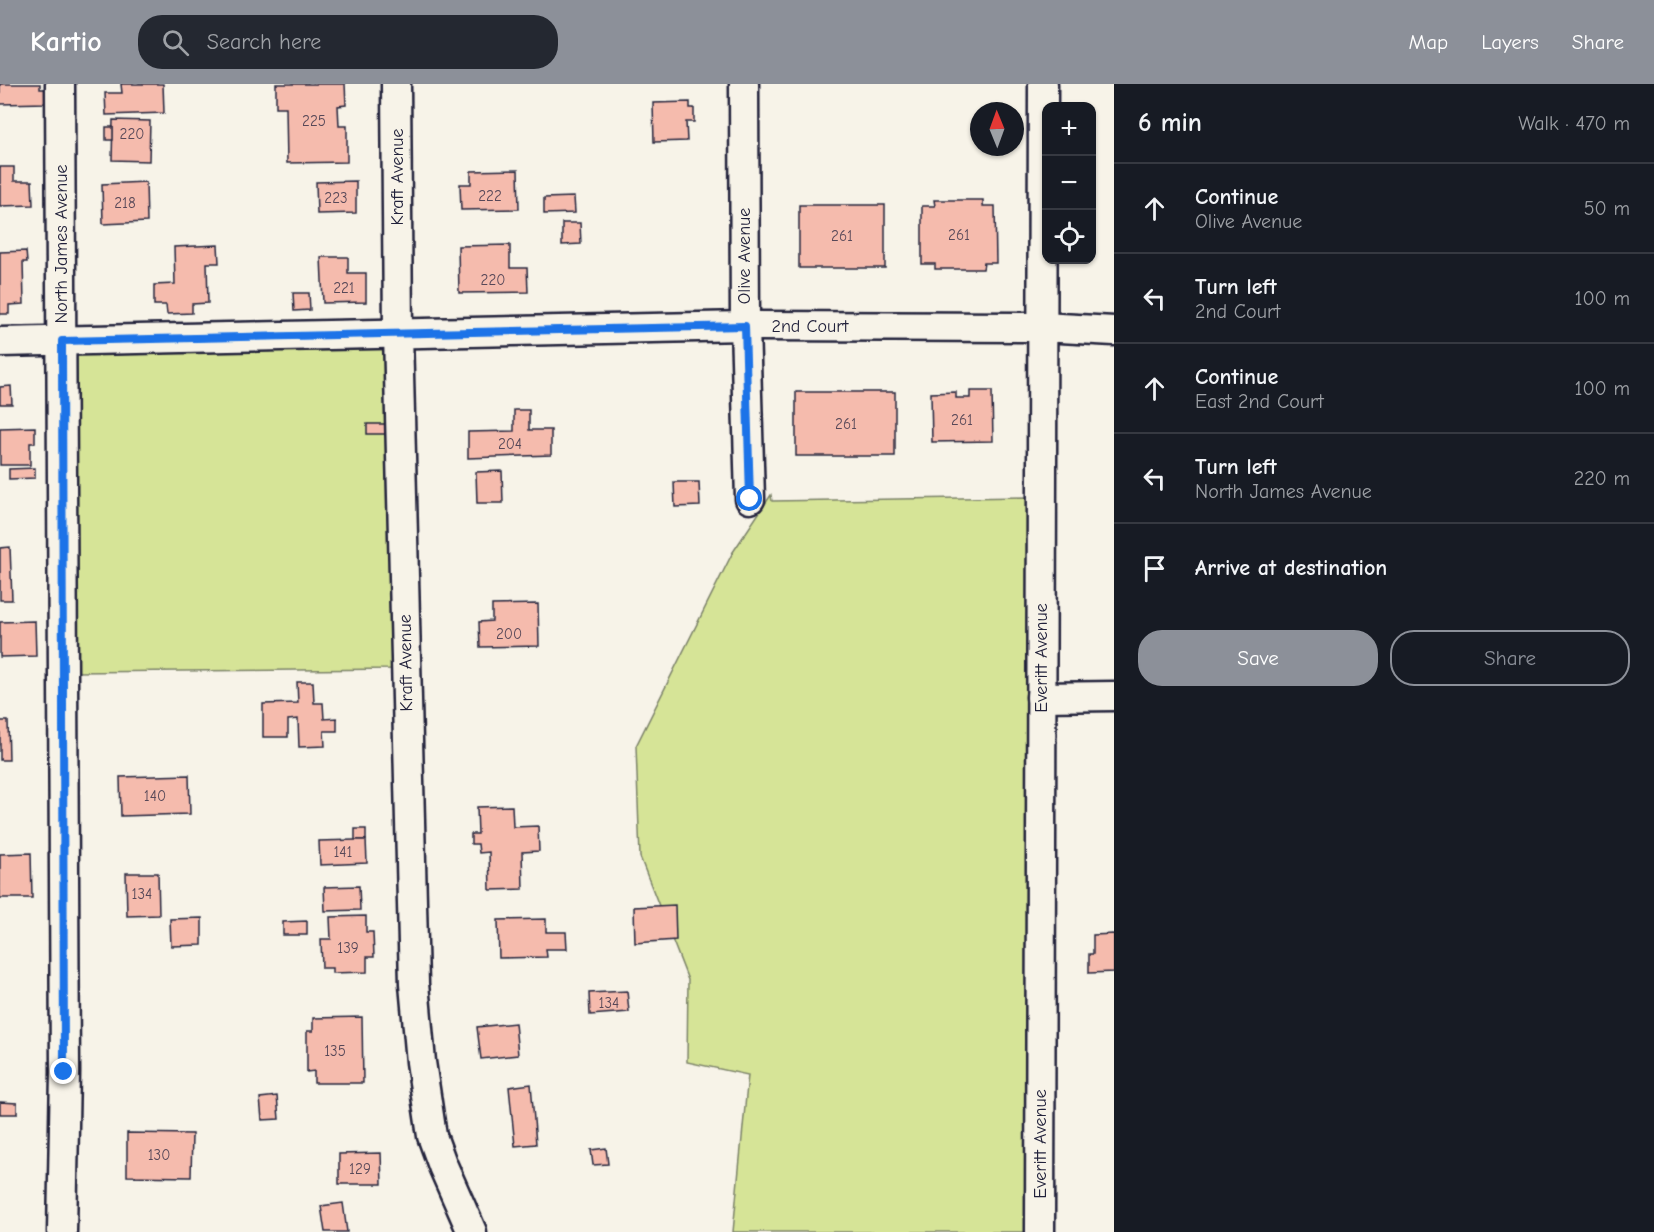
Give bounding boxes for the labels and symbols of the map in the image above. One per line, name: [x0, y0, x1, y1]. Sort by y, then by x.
north arrow: [970, 102, 1024, 156]
house number: 225: [302, 112, 326, 130]
house number: 220: [120, 125, 144, 143]
street label: Kraft Avenue: [387, 128, 408, 226]
street label: North James Avenue: [51, 164, 72, 324]
house number: 222: [478, 187, 502, 205]
house number: 223: [324, 189, 348, 207]
house number: 218: [114, 194, 136, 212]
street label: Olive Avenue: [734, 208, 755, 304]
house number: 261: [948, 226, 970, 244]
house number: 261: [831, 227, 853, 245]
house number: 220: [481, 271, 505, 289]
house number: 221: [333, 279, 355, 297]
street label: 2nd Court: [772, 316, 849, 337]
house number: 261: [951, 411, 973, 429]
house number: 261: [835, 415, 857, 433]
house number: 204: [498, 435, 522, 453]
route start: [736, 485, 762, 511]
street label: Everitt Avenue: [1031, 603, 1052, 713]
street label: Kraft Avenue: [395, 614, 417, 712]
house number: 200: [496, 625, 522, 643]
house number: 140: [144, 787, 166, 805]
house number: 141: [333, 843, 353, 861]
house number: 134: [132, 885, 152, 903]
house number: 139: [337, 939, 359, 957]
house number: 134: [599, 994, 619, 1012]
house number: 135: [324, 1042, 346, 1060]
route end: [50, 1058, 76, 1084]
street label: Everitt Avenue: [1030, 1089, 1051, 1199]
house number: 130: [148, 1146, 170, 1164]
house number: 129: [349, 1160, 371, 1178]

